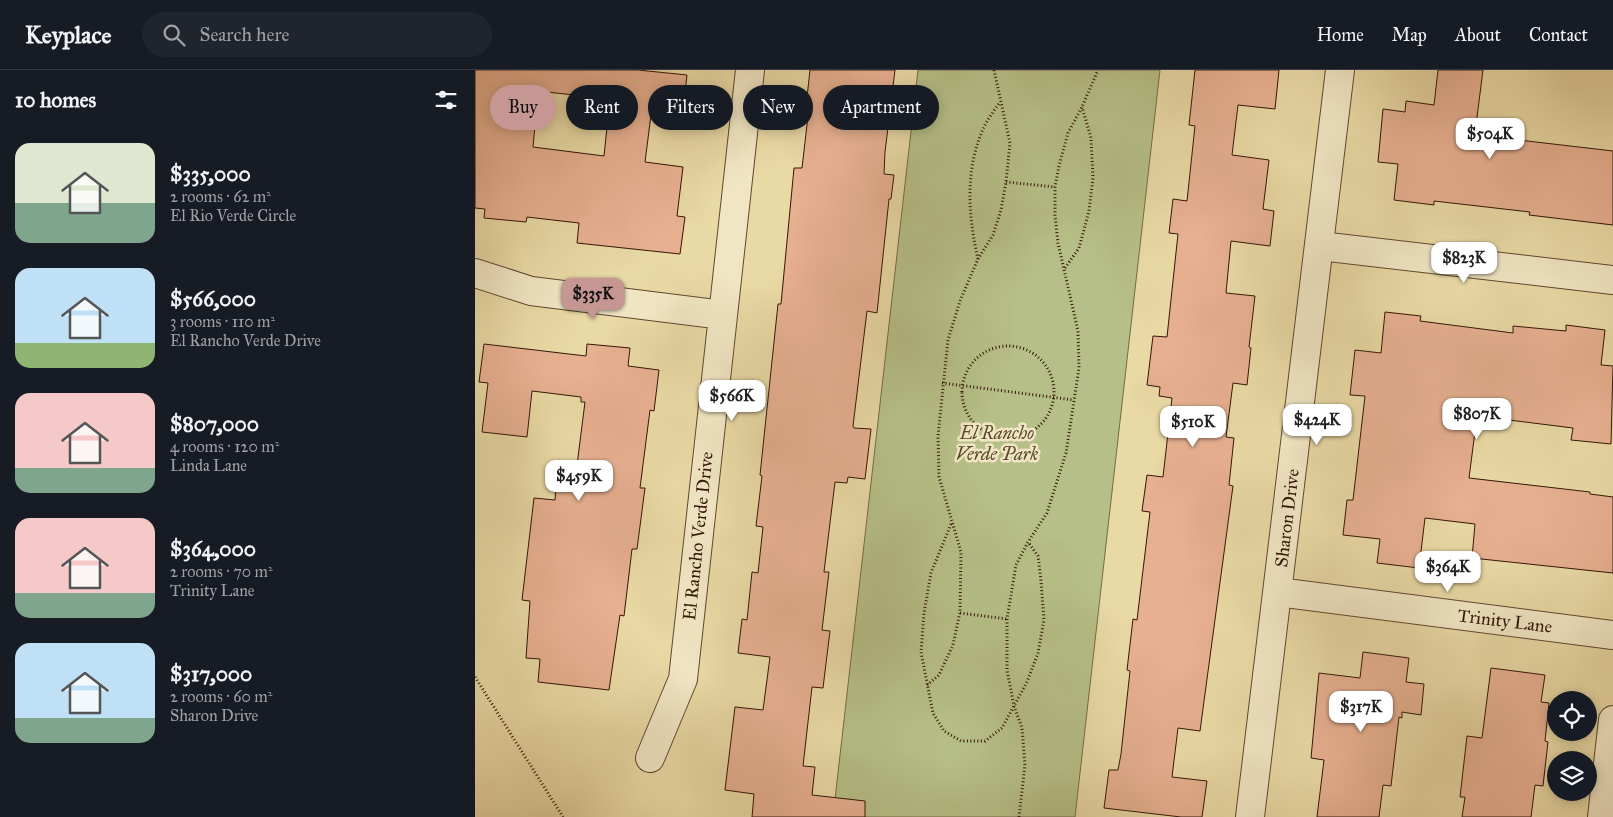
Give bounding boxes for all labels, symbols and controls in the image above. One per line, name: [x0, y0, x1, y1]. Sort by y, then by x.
search box: [142, 12, 492, 57]
text: Keyplace: [25, 20, 112, 50]
icon: search: [160, 21, 188, 49]
text: Search here: [200, 23, 289, 46]
text: Home: [1317, 24, 1364, 46]
text: Map: [1392, 24, 1427, 46]
text: About: [1455, 24, 1501, 46]
text: Contact: [1529, 24, 1588, 46]
chip: Buy: [490, 85, 556, 130]
chip: Rent: [566, 85, 638, 130]
chip: Filters: [648, 85, 733, 130]
chip: New: [743, 85, 813, 130]
chip: Apartment: [823, 85, 939, 130]
icon: filters: [432, 86, 460, 114]
text: 10 homes: [15, 87, 96, 113]
pin: $504K: [1455, 118, 1525, 160]
text: $504K: [1467, 124, 1513, 143]
text: $335,000: [170, 161, 251, 187]
icon: home: [55, 163, 115, 223]
text: 2 rooms · 62 m²: [170, 187, 271, 206]
text: El Rio Verde Circle: [170, 206, 296, 225]
pin: $823K: [1429, 242, 1499, 284]
text: $823K: [1442, 248, 1486, 267]
pin: $335K: [558, 278, 628, 320]
text: $335K: [572, 284, 614, 303]
text: $566,000: [170, 286, 256, 312]
icon: home: [55, 288, 115, 348]
text: 3 rooms · 110 m²: [170, 312, 275, 331]
text: El Rancho Verde Drive: [170, 331, 321, 350]
pin: $566K: [697, 380, 767, 422]
text: $566K: [710, 386, 754, 405]
pin: $807K: [1442, 398, 1512, 440]
pin: $424K: [1282, 404, 1352, 446]
text: $807K: [1453, 404, 1501, 423]
pin: $510K: [1158, 406, 1228, 448]
text: $424K: [1294, 410, 1340, 429]
text: $807,000: [170, 411, 259, 437]
text: $510K: [1171, 412, 1215, 431]
icon: home: [55, 413, 115, 473]
park label: El Rancho Verde Park: [956, 422, 1038, 465]
text: 4 rooms · 120 m²: [170, 437, 279, 456]
street label: El Rancho Verde Drive: [678, 450, 718, 622]
text: Linda Lane: [170, 456, 247, 475]
pin: $459K: [544, 460, 614, 502]
text: $459K: [556, 466, 602, 485]
street label: Sharon Drive: [1270, 467, 1304, 569]
text: $364,000: [170, 536, 256, 562]
icon: home: [55, 538, 115, 598]
pin: $364K: [1413, 550, 1483, 593]
text: $364K: [1426, 557, 1470, 576]
text: 2 rooms · 70 m²: [170, 562, 273, 581]
text: Trinity Lane: [170, 581, 254, 600]
street label: Trinity Lane: [1456, 604, 1554, 638]
text: $317,000: [170, 661, 252, 687]
icon: home: [55, 663, 115, 723]
text: 2 rooms · 60 m²: [170, 687, 272, 706]
pin: $317K: [1326, 690, 1396, 733]
map controls: [1547, 691, 1597, 801]
button: locate: [1547, 691, 1597, 741]
text: $317K: [1340, 697, 1382, 716]
text: Sharon Drive: [170, 706, 258, 725]
button: layers: [1547, 751, 1597, 801]

